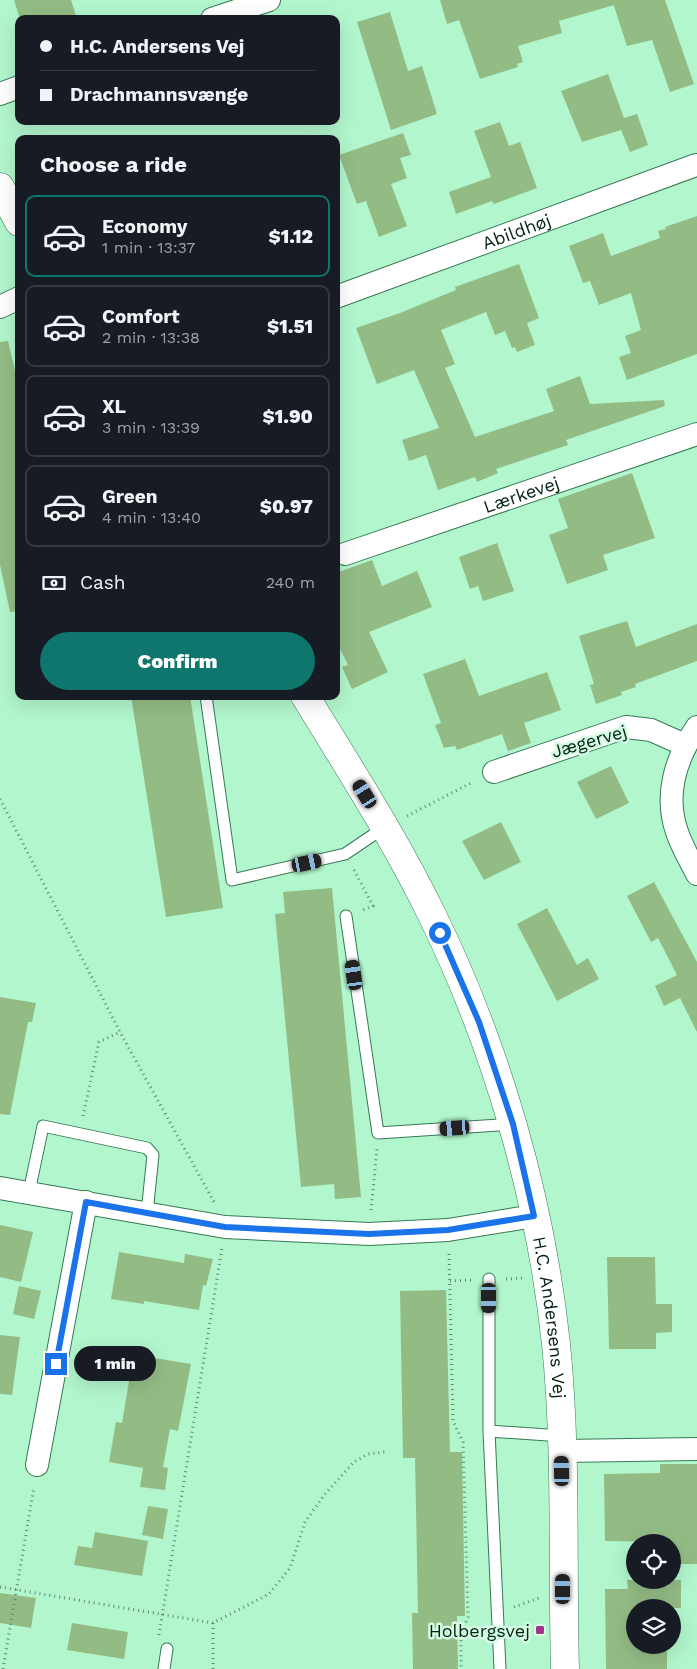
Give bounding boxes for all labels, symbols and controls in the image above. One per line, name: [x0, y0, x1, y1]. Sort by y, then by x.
text: H.C. Andersens Vej: [70, 35, 244, 58]
text: Drachmannsvænge: [70, 83, 248, 106]
text: Choose a ride: [40, 152, 187, 177]
street label: Abildhøj: [479, 209, 553, 253]
icon: car: [42, 214, 87, 259]
text: Economy: [102, 215, 187, 238]
text: $1.12: [268, 225, 313, 248]
text: 1 min · 13:37: [102, 238, 195, 257]
icon: car: [42, 304, 87, 349]
text: Comfort: [102, 305, 180, 328]
text: $1.51: [267, 315, 313, 338]
text: 2 min · 13:38: [102, 328, 200, 347]
icon: car: [42, 394, 87, 439]
text: XL: [102, 395, 126, 418]
text: $1.90: [262, 405, 313, 428]
text: 3 min · 13:39: [102, 418, 200, 437]
street label: Lærkevej: [480, 471, 562, 517]
icon: car: [42, 484, 87, 529]
text: Green: [102, 485, 158, 508]
text: $0.97: [260, 495, 313, 518]
text: 4 min · 13:40: [102, 508, 201, 527]
icon: cash: [40, 569, 68, 597]
text: Cash: [80, 571, 126, 594]
text: 240 m: [266, 573, 315, 592]
button: Confirm: [40, 632, 315, 690]
street label: Jægervej: [549, 720, 629, 762]
car: [350, 777, 379, 811]
car: [290, 853, 323, 873]
route start: [429, 922, 451, 944]
car: [344, 959, 363, 991]
car: [439, 1119, 470, 1137]
street label: H.C. Andersens Vej: [529, 1234, 571, 1399]
car: [481, 1283, 496, 1313]
callout: 1 min: [74, 1346, 156, 1382]
route end: [45, 1353, 67, 1375]
text: 1 min: [94, 1354, 136, 1373]
car: [554, 1456, 569, 1486]
map controls: [626, 1534, 681, 1654]
button: locate: [626, 1534, 681, 1589]
car: [555, 1574, 570, 1604]
button: layers: [626, 1599, 681, 1654]
place label: Holbergsvej: [429, 1620, 530, 1641]
marker: Holbergsvej: [534, 1624, 546, 1636]

